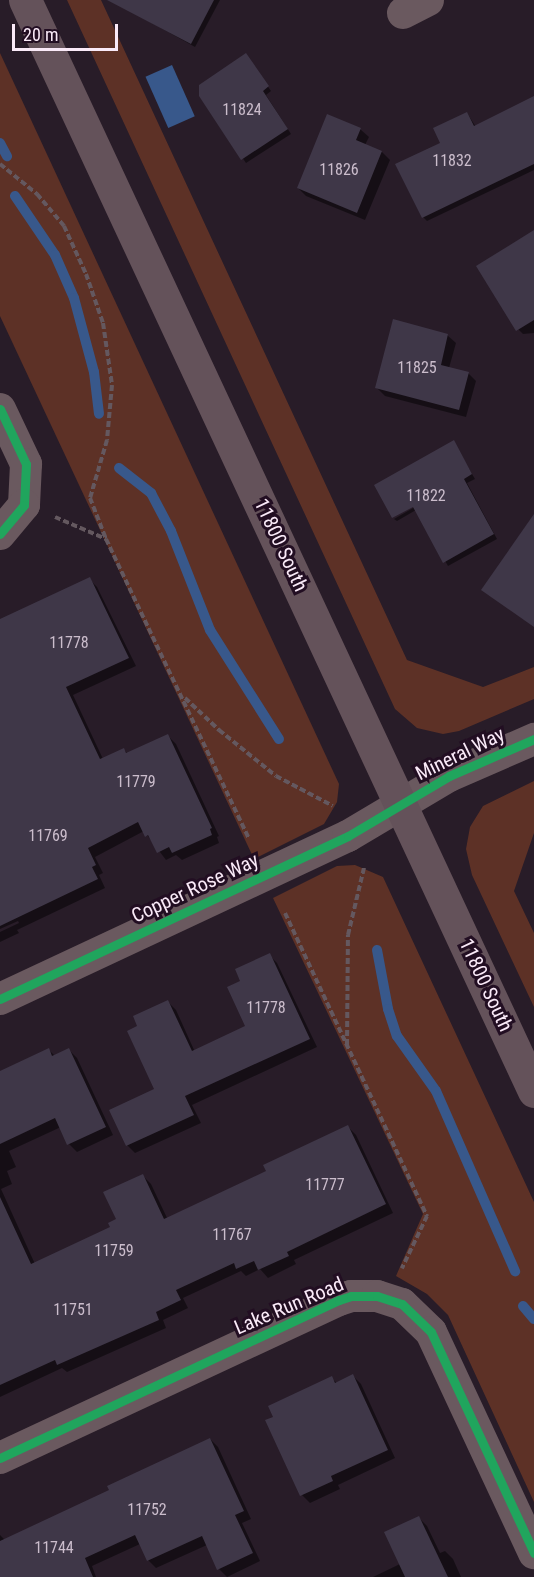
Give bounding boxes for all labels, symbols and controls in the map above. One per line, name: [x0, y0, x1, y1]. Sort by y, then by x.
scale bar: [15, 12, 122, 50]
text: 20 m: [23, 24, 58, 45]
house number: 11824: [222, 100, 262, 120]
house number: 11832: [432, 151, 472, 171]
house number: 11826: [319, 160, 359, 180]
house number: 11825: [397, 358, 437, 378]
house number: 11822: [406, 486, 446, 506]
street label: 11800 South: [249, 495, 313, 595]
house number: 11778: [49, 633, 89, 653]
street label: Mineral Way: [412, 722, 508, 786]
house number: 11779: [116, 772, 156, 792]
house number: 11769: [28, 826, 68, 846]
street label: Copper Rose Way: [128, 848, 262, 928]
street label: 11800 South: [454, 935, 518, 1035]
house number: 11778: [246, 998, 286, 1018]
house number: 11777: [305, 1175, 345, 1195]
house number: 11767: [212, 1225, 252, 1245]
house number: 11759: [94, 1241, 134, 1261]
street label: Lake Run Road: [231, 1272, 347, 1340]
house number: 11751: [53, 1300, 93, 1320]
house number: 11752: [127, 1500, 167, 1520]
house number: 11744: [34, 1538, 74, 1558]

